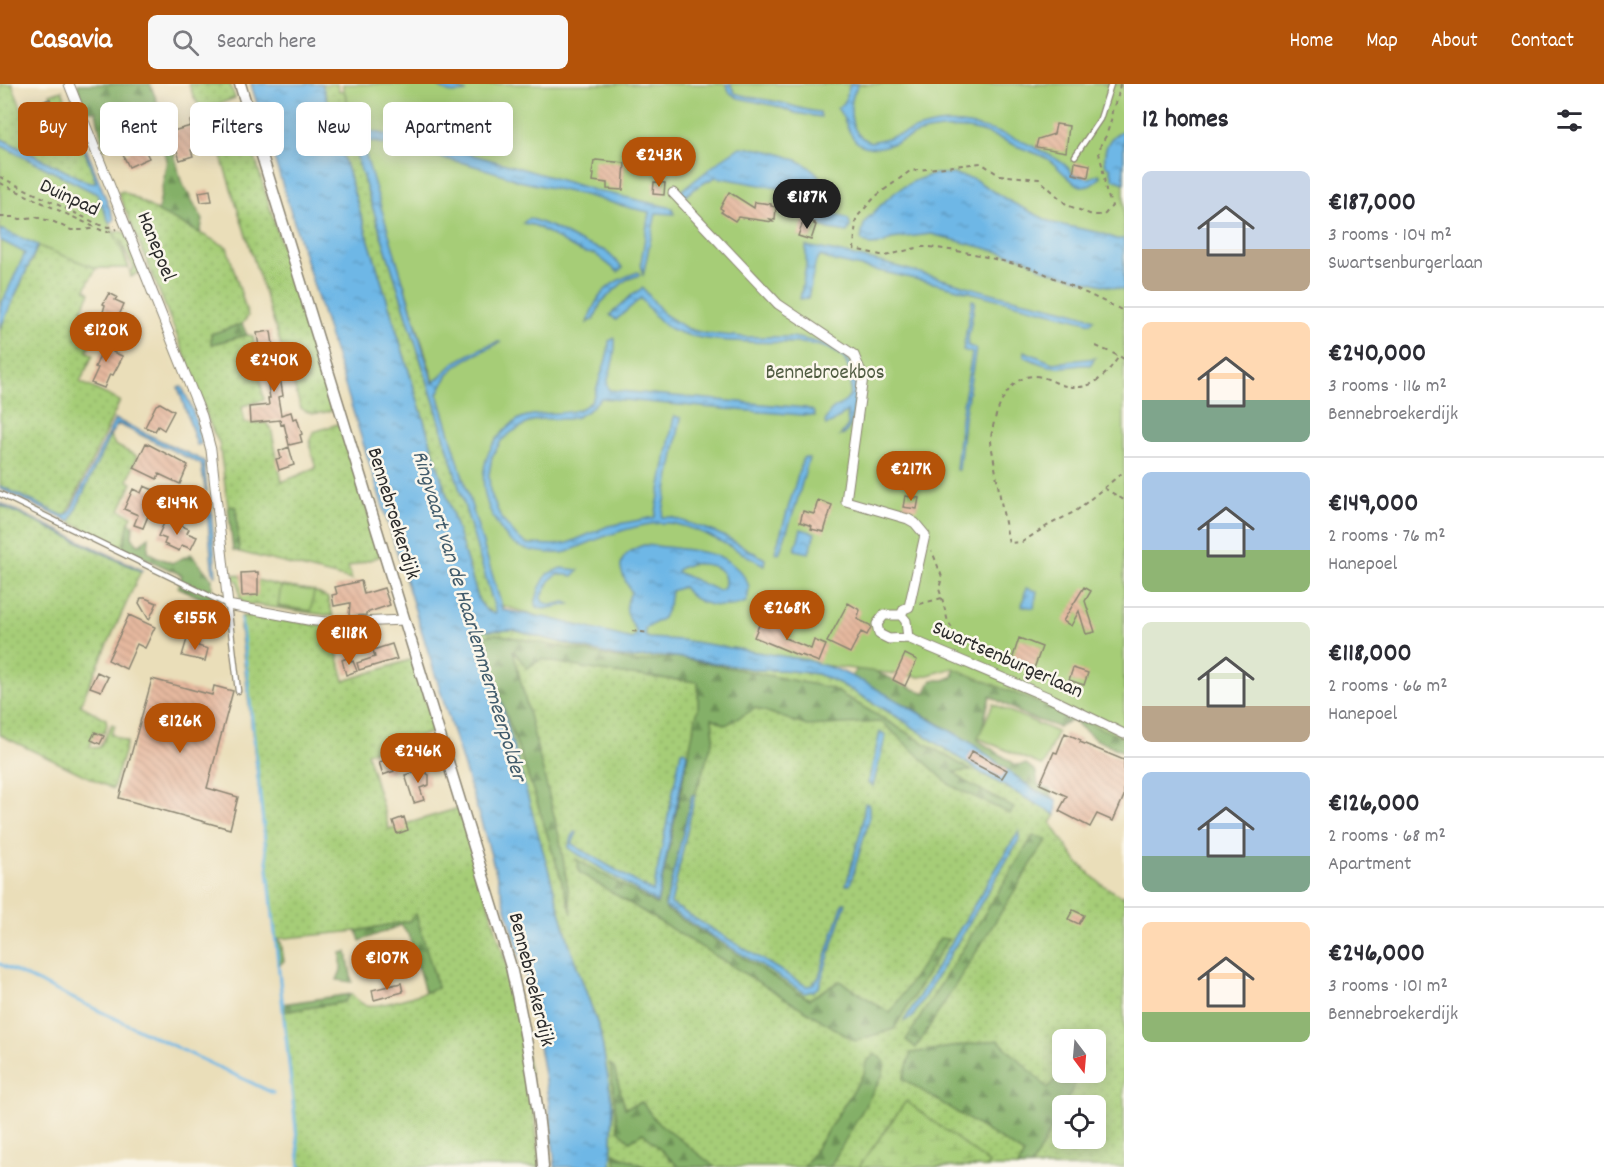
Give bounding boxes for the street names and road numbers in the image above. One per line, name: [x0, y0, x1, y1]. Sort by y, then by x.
street label: Duinpad: [34, 172, 104, 226]
street label: Hanepoel: [127, 208, 183, 286]
street label: Bennebroekerdijk: [358, 444, 426, 584]
street label: Swartsenburgerlaan: [927, 614, 1087, 708]
street label: Bennebroekerdijk: [499, 910, 561, 1050]

